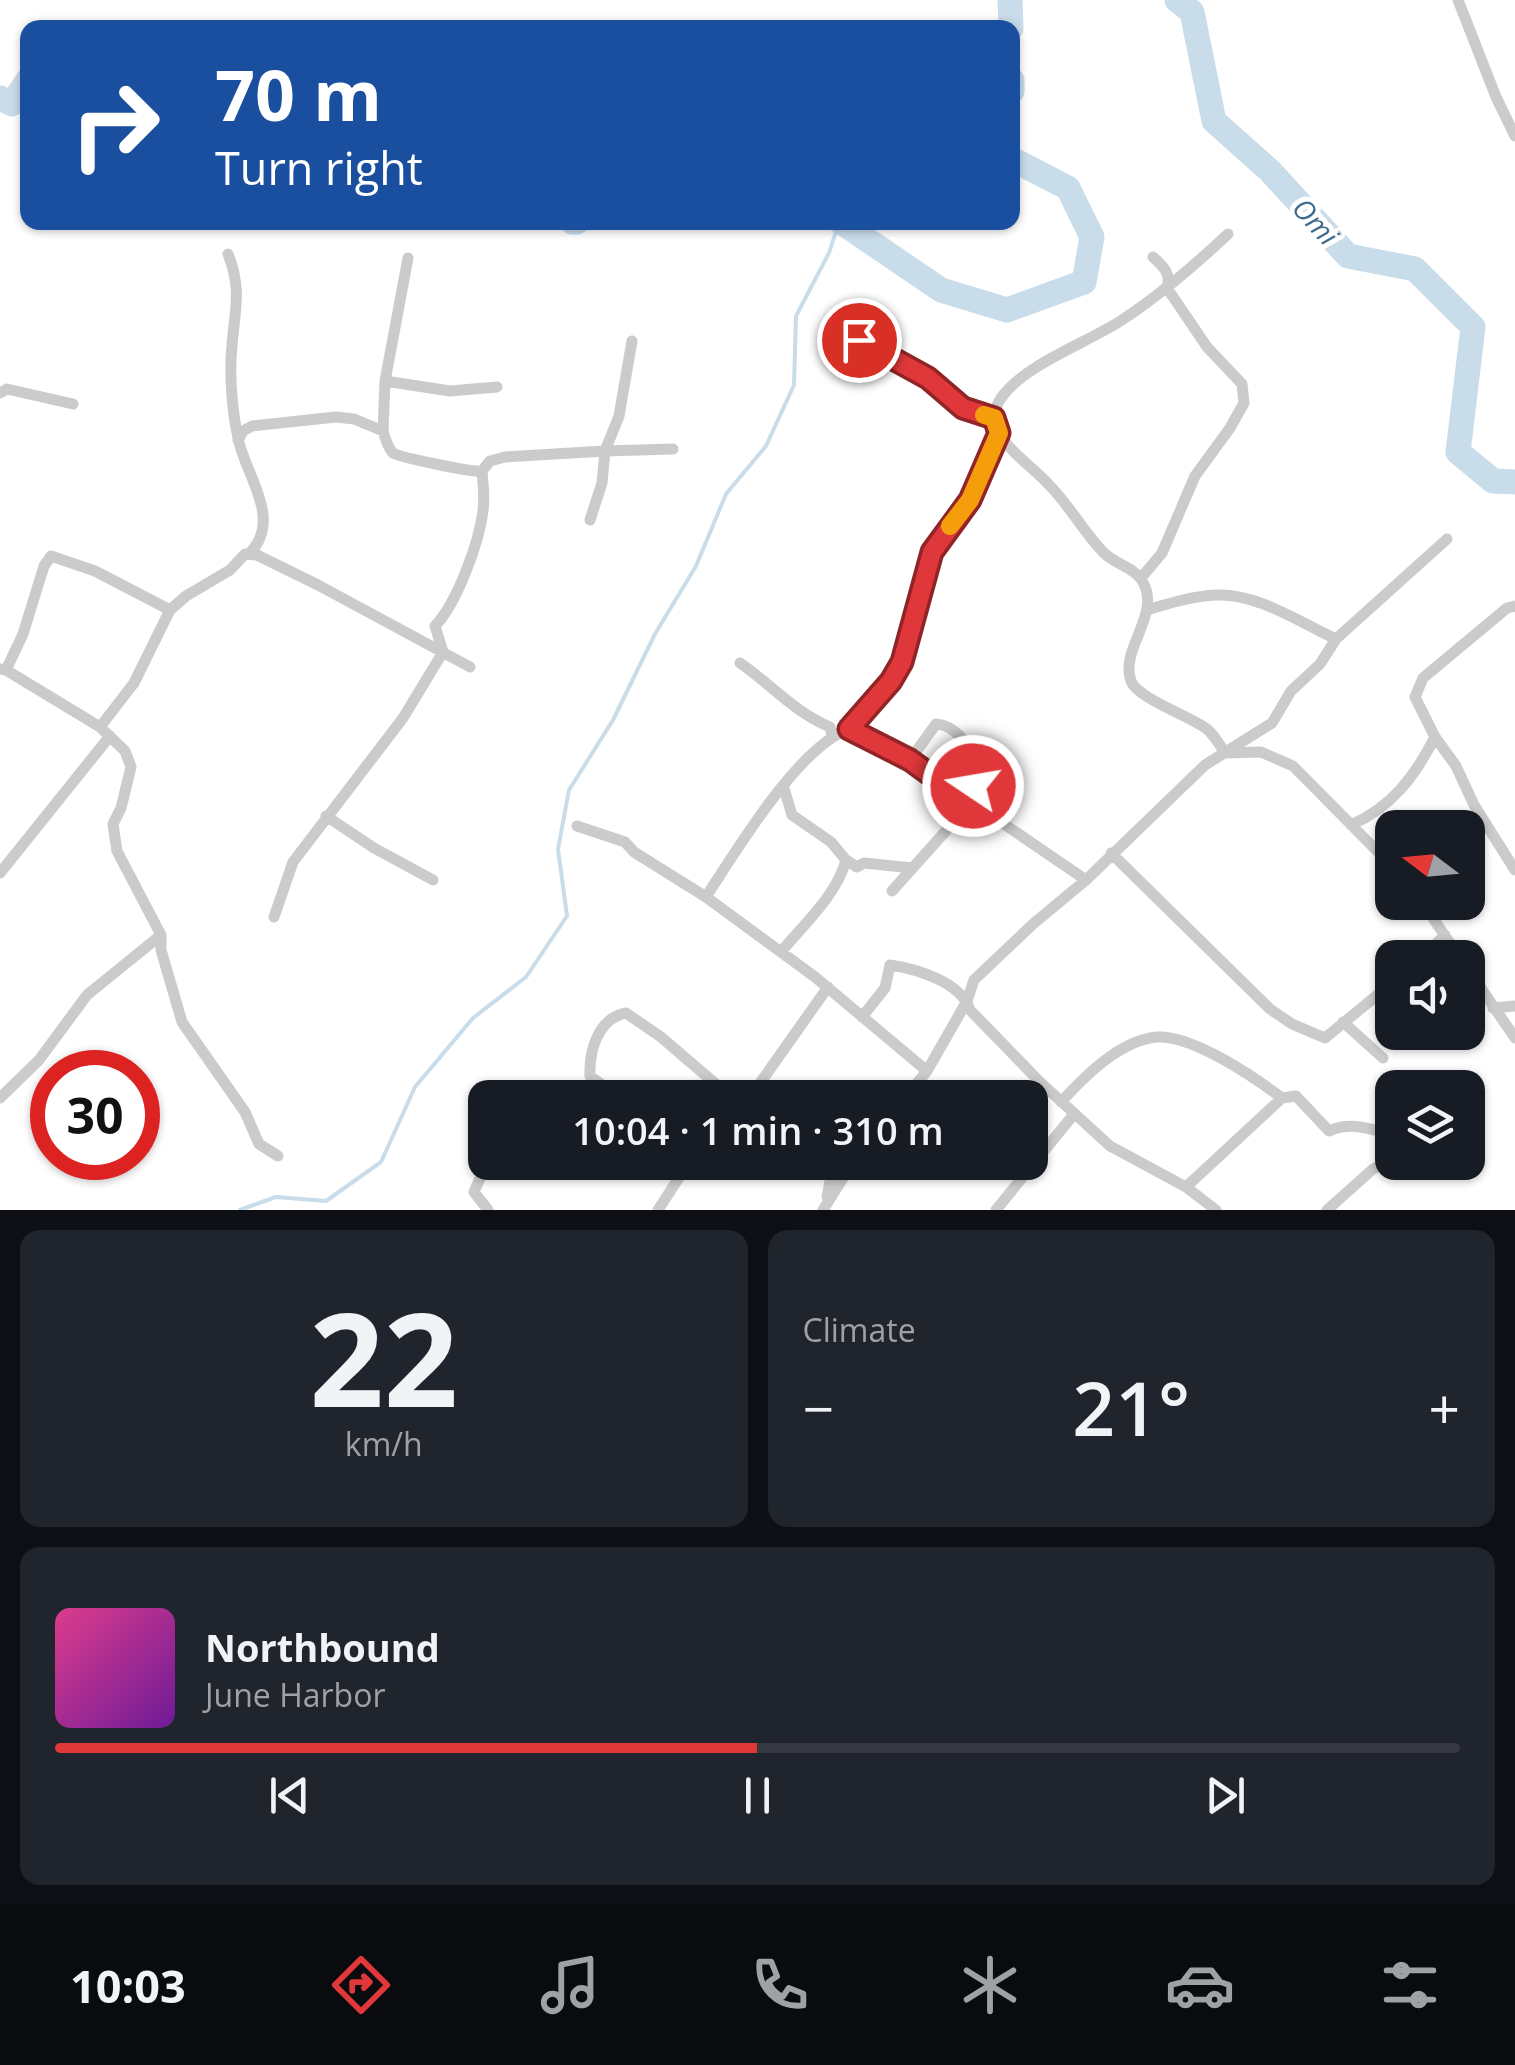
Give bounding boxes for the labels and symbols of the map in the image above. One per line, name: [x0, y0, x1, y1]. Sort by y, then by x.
water label: Omi: [1285, 189, 1348, 254]
pin: [817, 298, 902, 383]
position arrow: [921, 734, 1025, 838]
north arrow: [1375, 810, 1485, 920]
speed limit sign: 30: [30, 1050, 160, 1180]

